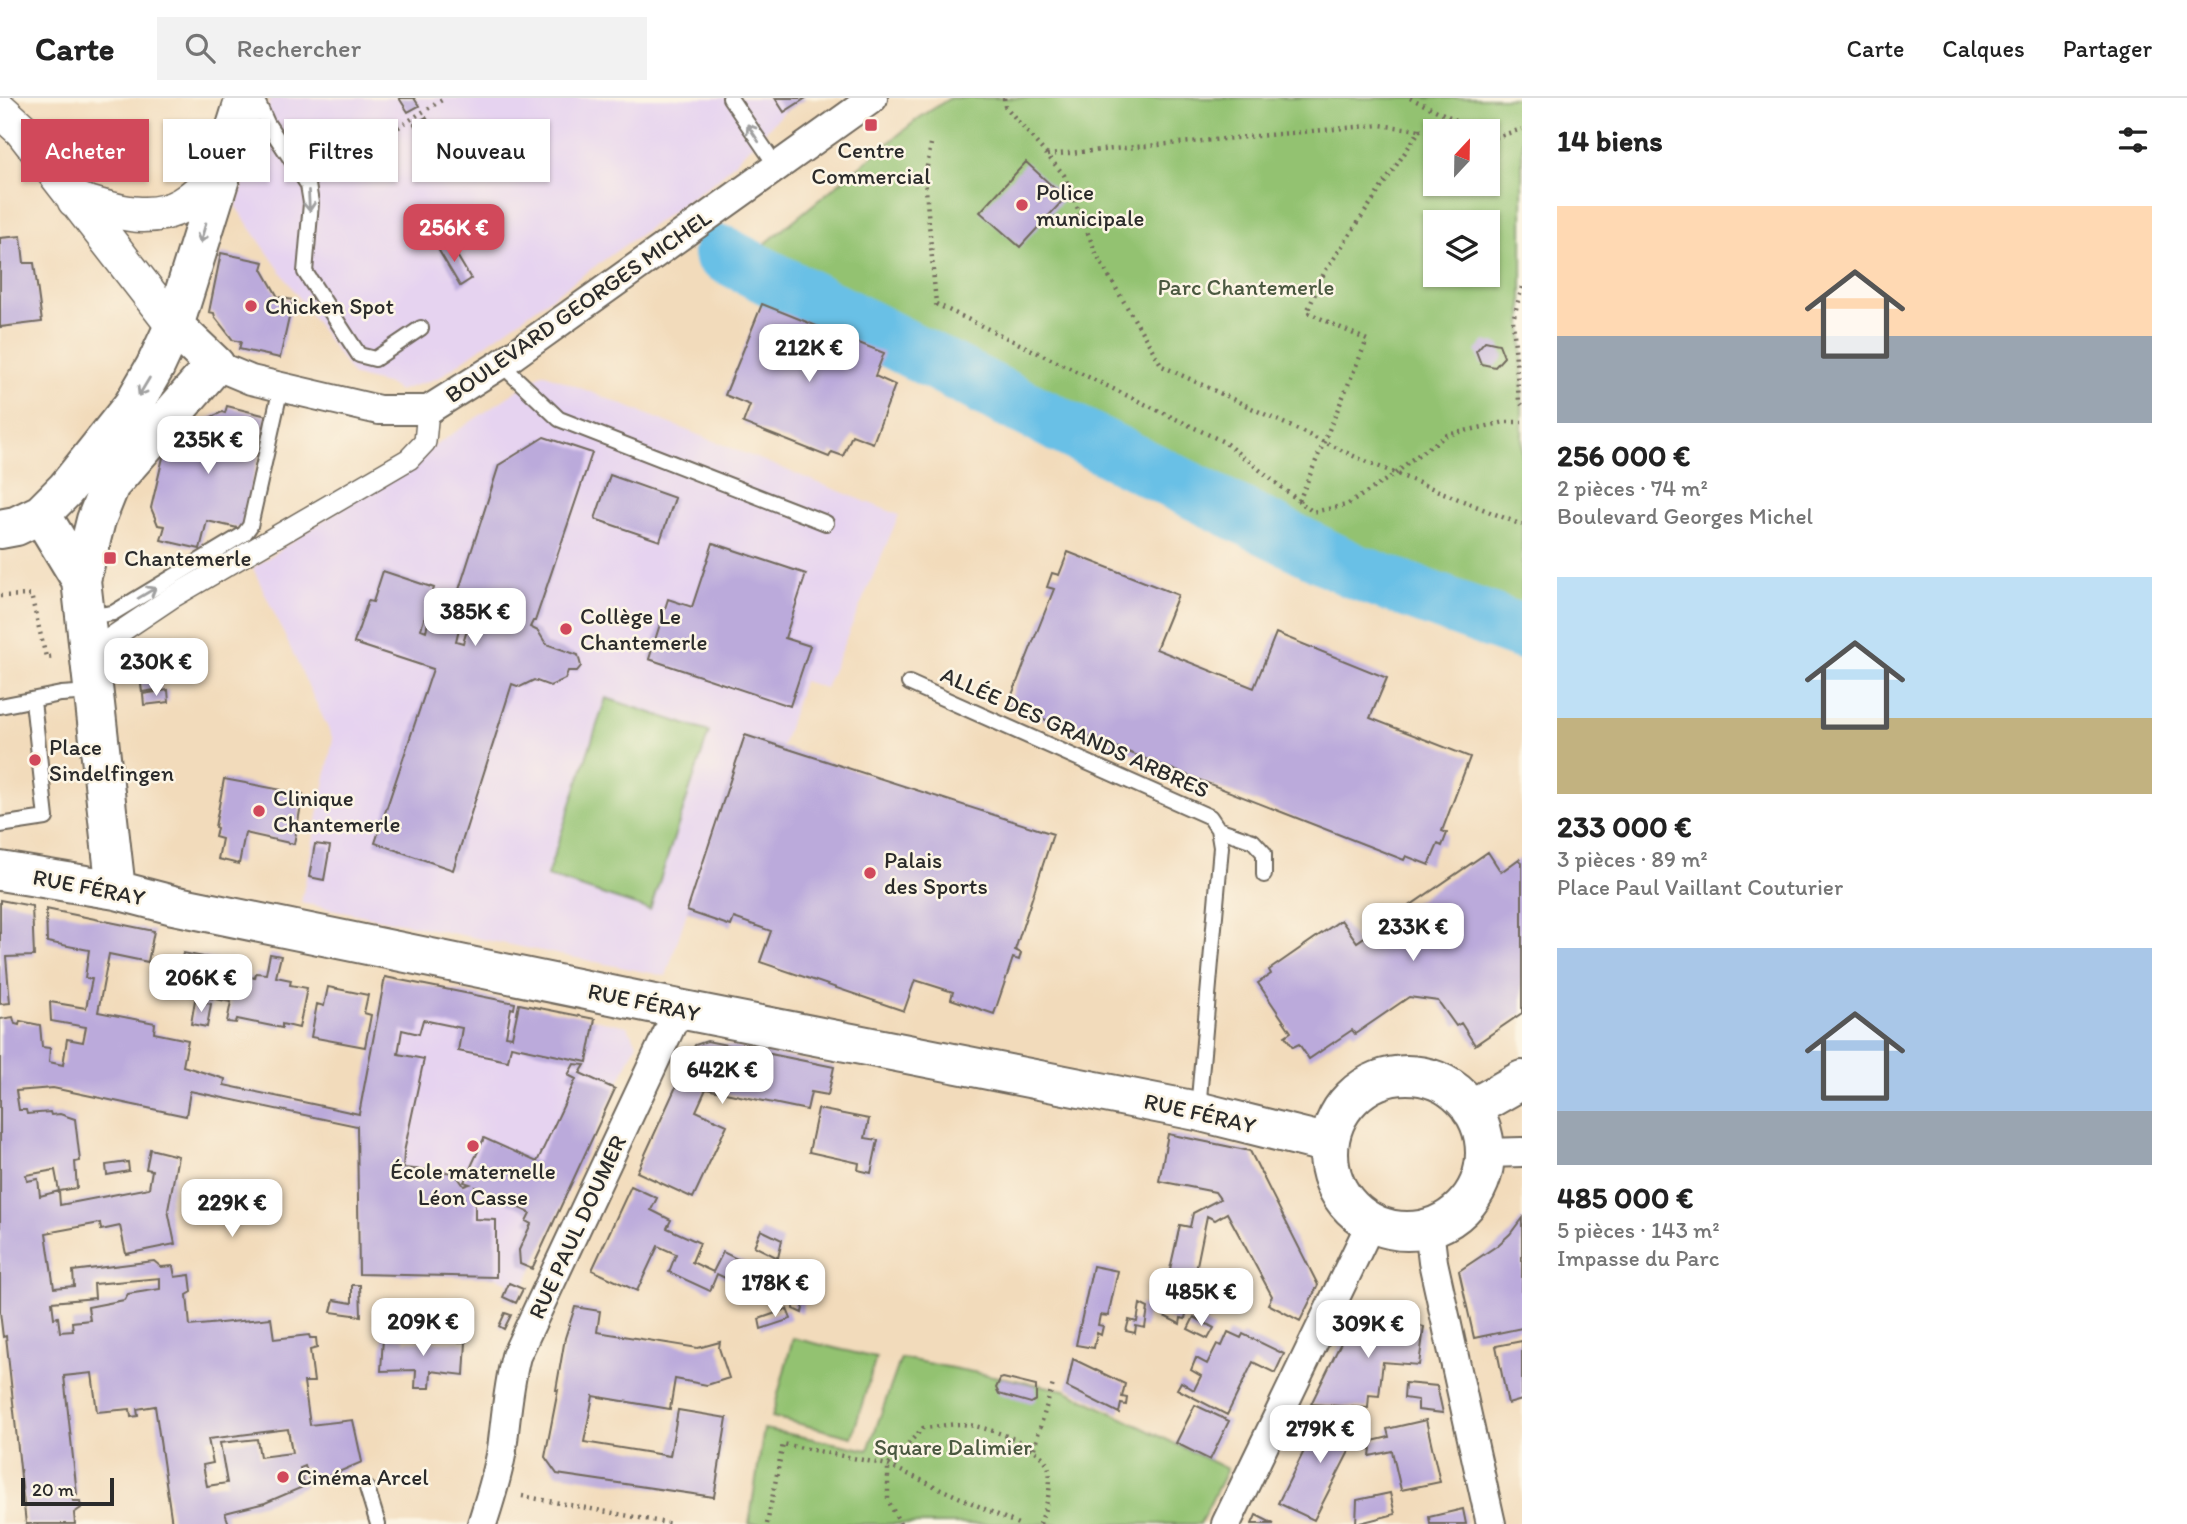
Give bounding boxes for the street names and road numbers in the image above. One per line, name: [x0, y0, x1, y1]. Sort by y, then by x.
street label: BOULEVARD GEORGES MICHEL: [440, 203, 717, 409]
street label: ALLÉE DES GRANDS ARBRES: [937, 660, 1213, 804]
street label: RUE FÉRAY: [30, 862, 148, 912]
street label: RUE FÉRAY: [585, 976, 703, 1028]
street label: RUE FÉRAY: [1141, 1087, 1259, 1139]
street label: RUE PAUL DOUMER: [522, 1131, 632, 1323]

